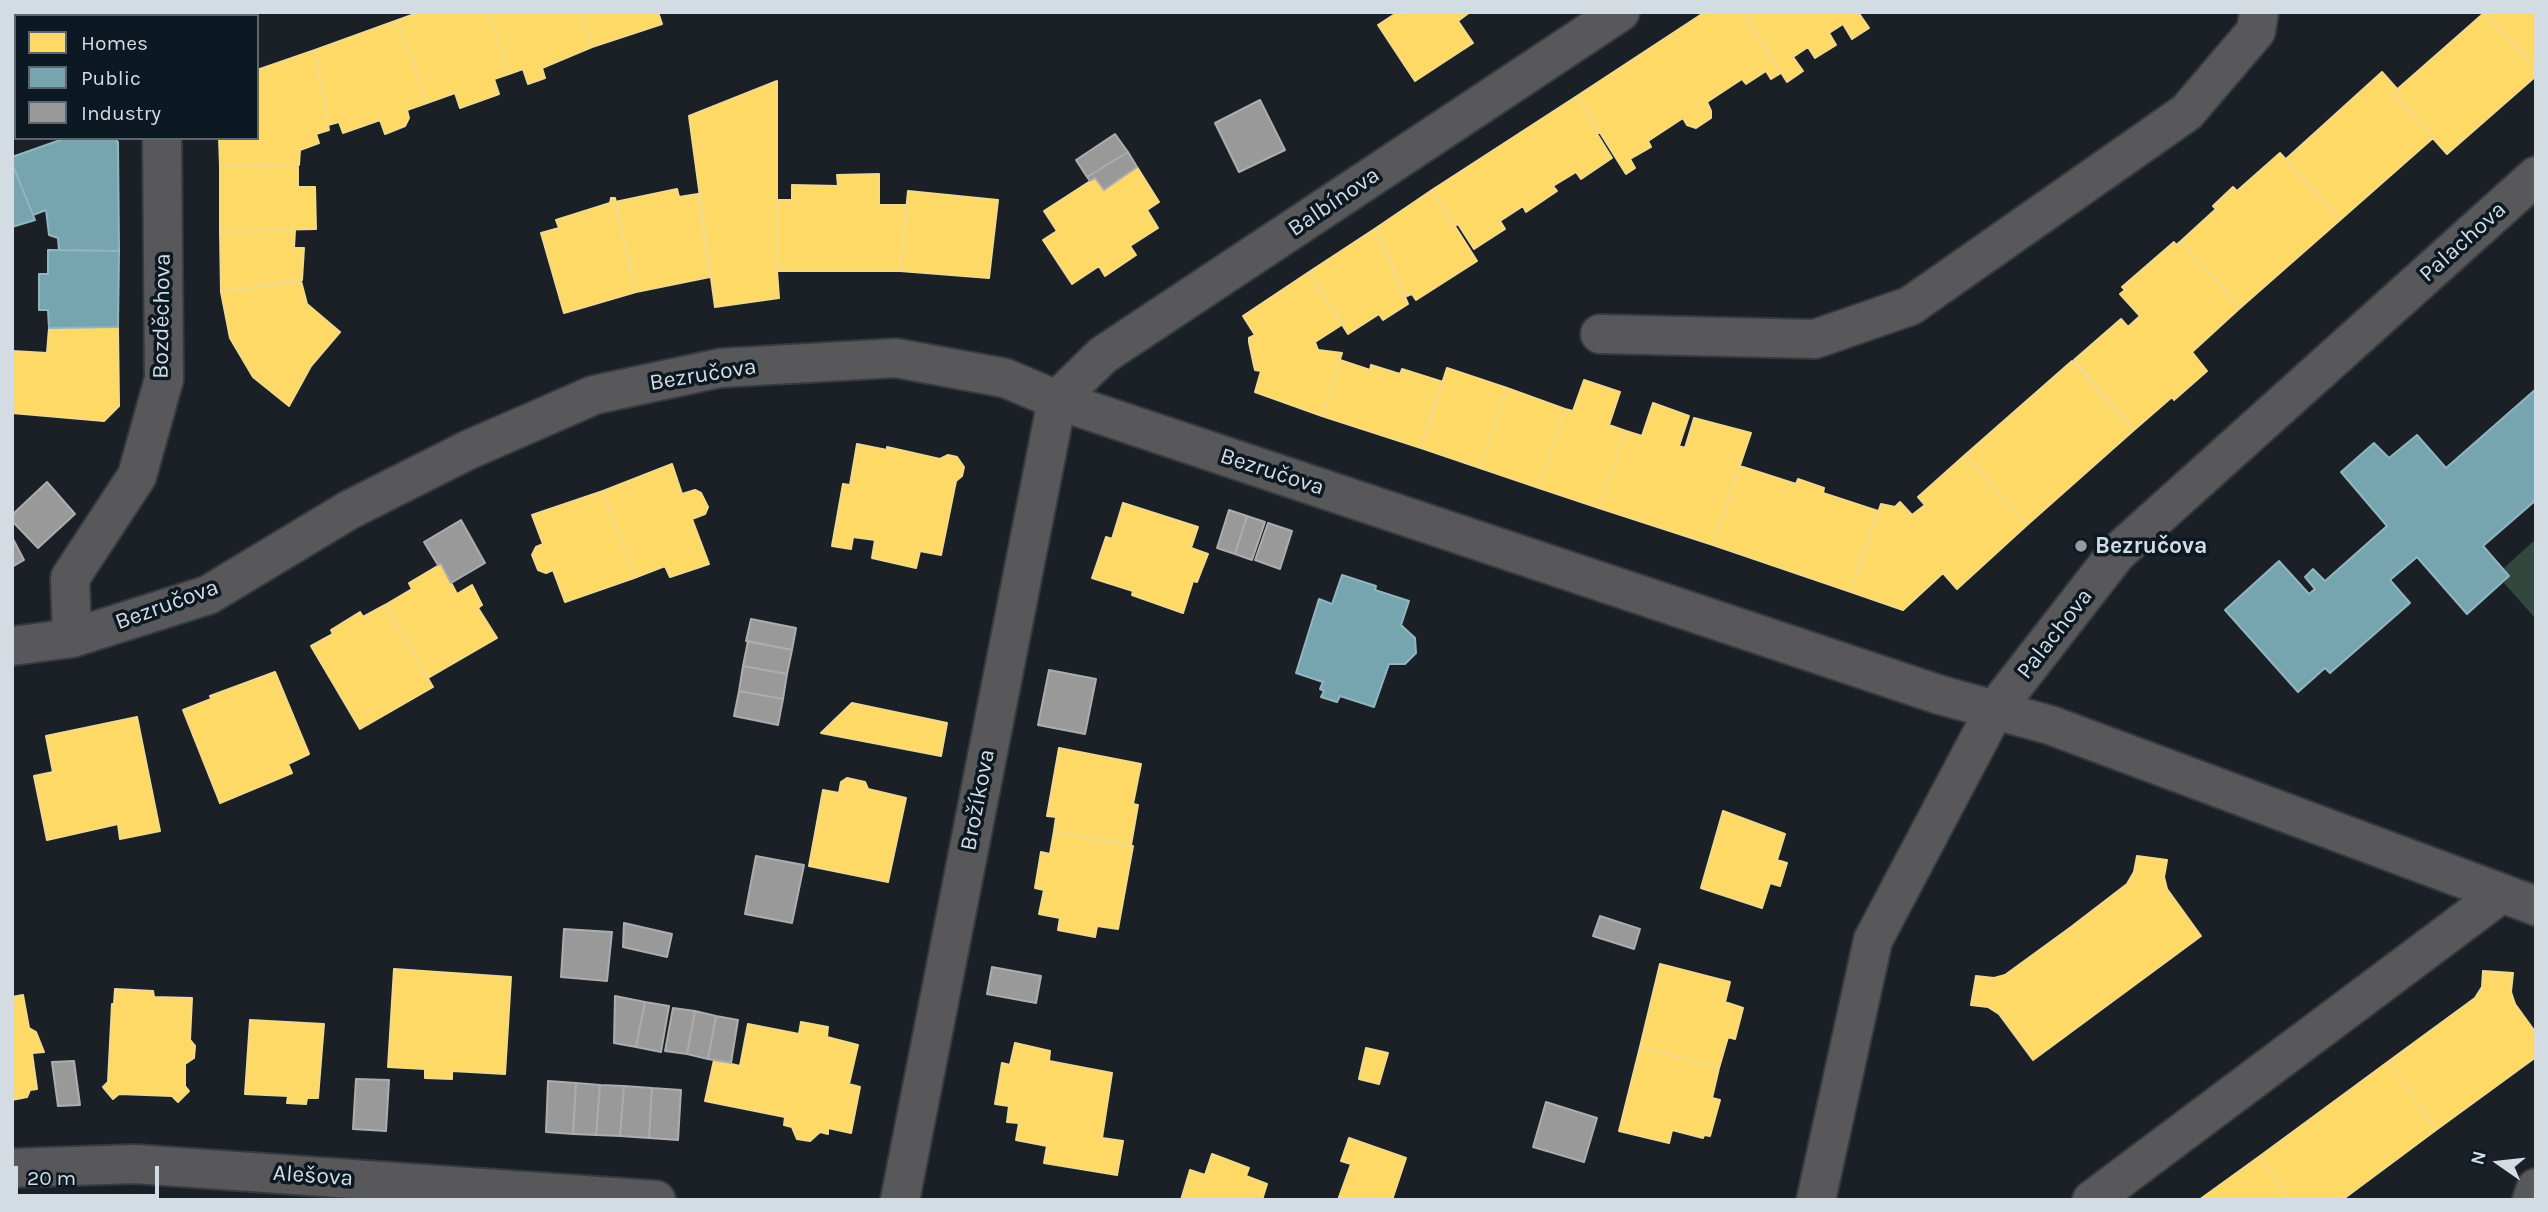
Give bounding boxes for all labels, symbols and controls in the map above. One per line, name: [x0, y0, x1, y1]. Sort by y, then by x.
legend: [14, 14, 259, 140]
text: Homes: [81, 31, 148, 55]
text: Public: [81, 66, 141, 90]
text: Industry: [81, 101, 161, 125]
street label: Balbínova: [1283, 161, 1385, 243]
street label: Palachova: [2414, 196, 2512, 288]
street label: Bozděchova: [147, 253, 177, 379]
street label: Bezručova: [648, 353, 758, 397]
street label: Bezručova: [1216, 442, 1328, 502]
place label: Bezručova: [2095, 532, 2208, 560]
marker: Bezručova: [2073, 538, 2089, 554]
street label: Bezručova: [112, 574, 222, 636]
street label: Palachova: [2011, 583, 2099, 685]
street label: Brožíkova: [955, 747, 1001, 853]
north arrow: [2464, 1128, 2534, 1198]
text: N: [2466, 1149, 2491, 1167]
scale bar: [18, 1152, 163, 1196]
street label: Alešova: [272, 1159, 354, 1193]
text: 20 m: [27, 1166, 76, 1190]

